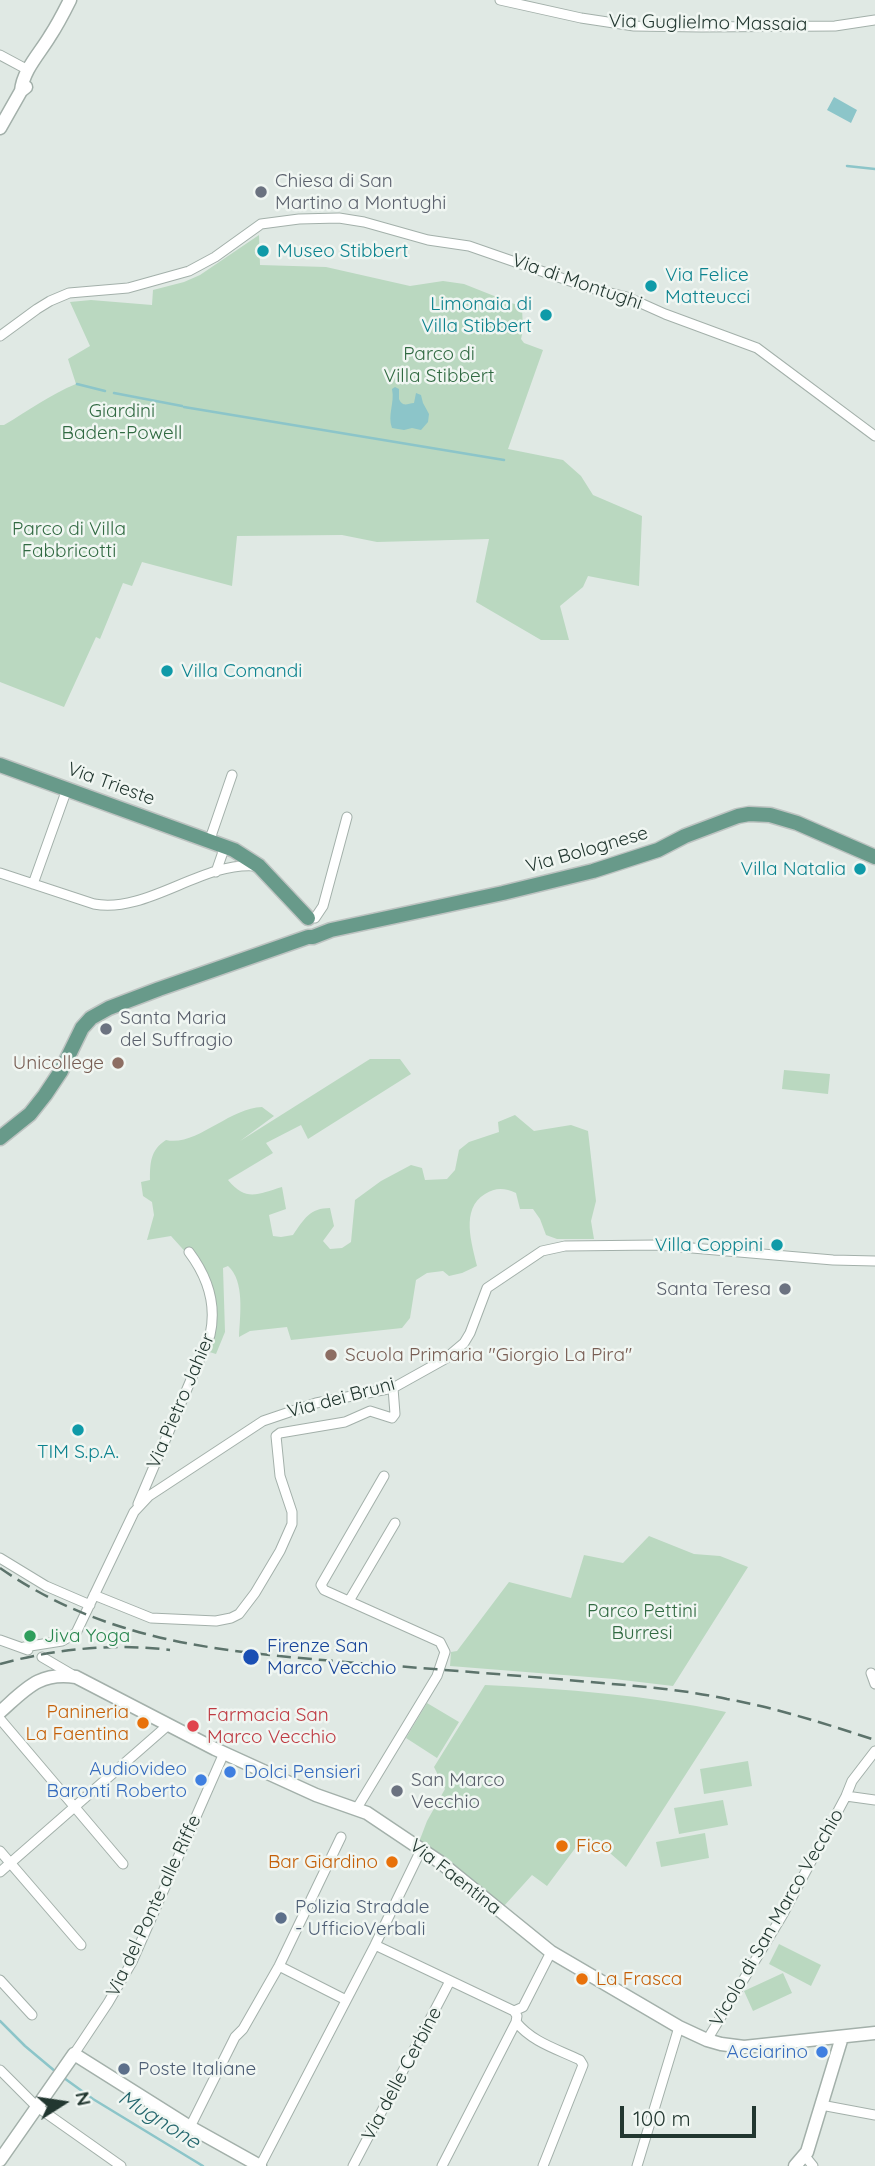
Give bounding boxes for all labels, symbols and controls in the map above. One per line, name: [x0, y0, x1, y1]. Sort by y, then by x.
street label: Via Guglielmo Massaia: [608, 10, 808, 36]
place label: Chiesa di San Martino a Montughi: [275, 170, 446, 214]
marker: Chiesa di San Martino a Montughi: [253, 184, 269, 200]
place label: Museo Stibbert: [277, 240, 409, 262]
marker: Museo Stibbert: [255, 243, 271, 259]
street label: Via di Montughi: [509, 249, 645, 315]
place label: Via Felice Matteucci: [665, 264, 750, 308]
marker: Via Felice Matteucci: [643, 278, 659, 294]
place label: Limonaia di Villa Stibbert: [421, 293, 532, 337]
marker: Limonaia di Villa Stibbert: [538, 307, 554, 323]
park label: Parco di Villa Stibbert: [384, 343, 494, 387]
park label: Giardini Baden-Powell: [62, 400, 182, 444]
park label: Parco di Villa Fabbricotti: [12, 518, 126, 562]
place label: Villa Comandi: [181, 660, 302, 682]
marker: Villa Comandi: [159, 663, 175, 679]
street label: Via Trieste: [64, 758, 158, 810]
street label: Via Bolognese: [523, 822, 651, 878]
place label: Villa Natalia: [741, 858, 846, 880]
marker: Villa Natalia: [852, 861, 868, 877]
place label: Santa Maria del Suffragio: [120, 1007, 233, 1051]
marker: Santa Maria del Suffragio: [98, 1021, 114, 1037]
place label: Unicollege: [13, 1052, 104, 1074]
marker: Unicollege: [110, 1055, 126, 1071]
place label: Villa Coppini: [655, 1234, 763, 1256]
marker: Villa Coppini: [769, 1237, 785, 1253]
place label: Santa Teresa: [657, 1278, 771, 1300]
marker: Santa Teresa: [777, 1281, 793, 1297]
street label: Via Pietro Jahier: [142, 1330, 220, 1472]
place label: Scuola Primaria "Giorgio La Pira": [345, 1344, 632, 1366]
marker: Scuola Primaria "Giorgio La Pira": [323, 1347, 339, 1363]
street label: Via dei Bruni: [285, 1373, 397, 1423]
marker: TIM S.p.A.: [70, 1422, 86, 1438]
place label: TIM S.p.A.: [37, 1441, 119, 1463]
park label: Parco Pettini Burresi: [587, 1600, 697, 1644]
place label: Jiva Yoga: [44, 1625, 130, 1647]
marker: Jiva Yoga: [22, 1628, 38, 1644]
place label: Firenze San Marco Vecchio: [267, 1635, 397, 1679]
marker: Firenze San Marco Vecchio: [241, 1647, 261, 1667]
place label: Panineria La Faentina: [26, 1701, 129, 1745]
place label: Farmacia San Marco Vecchio: [207, 1704, 337, 1748]
marker: Panineria La Faentina: [135, 1715, 151, 1731]
marker: Farmacia San Marco Vecchio: [185, 1718, 201, 1734]
place label: Audiovideo Baronti Roberto: [47, 1758, 187, 1802]
place label: Dolci Pensieri: [244, 1761, 361, 1783]
marker: Dolci Pensieri: [222, 1764, 238, 1780]
place label: San Marco Vecchio: [411, 1769, 505, 1813]
marker: Audiovideo Baronti Roberto: [193, 1772, 209, 1788]
marker: San Marco Vecchio: [389, 1783, 405, 1799]
street label: Vicolo di San Marco Vecchio: [705, 1805, 849, 2031]
street label: Via del Ponte alle Riffe: [102, 1811, 206, 2001]
street label: Via Faentina: [405, 1834, 505, 1920]
place label: Fico: [576, 1835, 612, 1857]
marker: Fico: [554, 1838, 570, 1854]
place label: Bar Giardino: [268, 1851, 378, 1873]
marker: Bar Giardino: [384, 1854, 400, 1870]
place label: Polizia Stradale - UfficioVerbali: [295, 1896, 430, 1940]
marker: Polizia Stradale - UfficioVerbali: [273, 1910, 289, 1926]
place label: La Frasca: [596, 1968, 682, 1990]
marker: La Frasca: [574, 1971, 590, 1987]
street label: Via delle Cerbine: [357, 2003, 447, 2145]
place label: Acciarino: [727, 2041, 808, 2063]
marker: Acciarino: [814, 2044, 830, 2060]
place label: Poste Italiane: [138, 2058, 256, 2080]
marker: Poste Italiane: [116, 2061, 132, 2077]
north arrow: [28, 2068, 98, 2138]
water label: Mugnone: [114, 2085, 204, 2155]
text: N: [70, 2089, 97, 2108]
scale bar: [623, 2092, 760, 2136]
text: 100 m: [633, 2105, 691, 2131]

